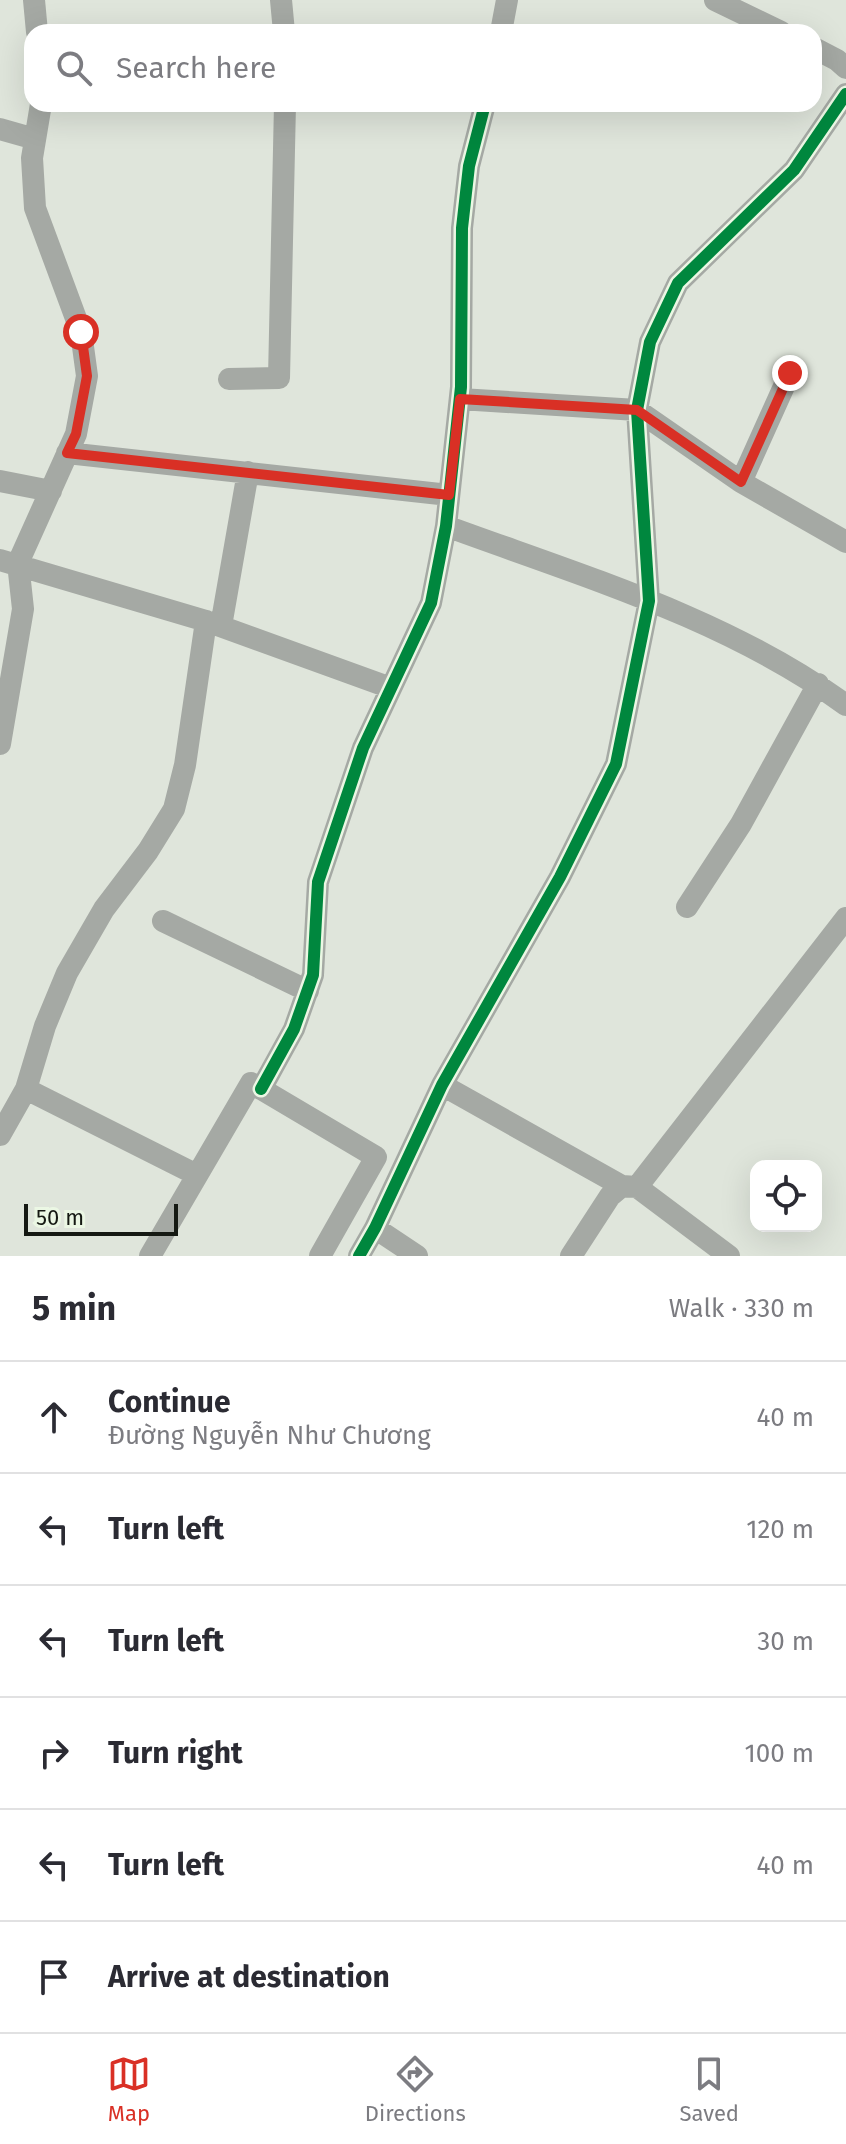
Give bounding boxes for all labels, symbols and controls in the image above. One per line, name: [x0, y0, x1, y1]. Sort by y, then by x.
search box: [24, 24, 822, 112]
icon: search: [52, 46, 96, 90]
text: Search here: [116, 50, 276, 86]
route start: [63, 314, 99, 350]
route end: [772, 355, 808, 391]
map controls: [750, 1160, 822, 1232]
button: locate: [750, 1160, 822, 1232]
scale bar: [24, 1200, 178, 1236]
text: 50 m: [36, 1204, 84, 1231]
text: 5 min: [32, 1288, 116, 1329]
text: Walk · 330 m: [669, 1293, 814, 1324]
text: Continue: [108, 1384, 231, 1420]
icon: ahead: [32, 1395, 76, 1439]
text: 40 m: [756, 1402, 814, 1433]
text: Đường Nguyễn Như Chương: [108, 1420, 431, 1451]
icon: left: [32, 1507, 76, 1551]
text: Turn left: [108, 1511, 224, 1547]
text: 120 m: [746, 1514, 814, 1545]
icon: left: [32, 1619, 76, 1663]
text: Turn left: [108, 1623, 224, 1659]
text: 30 m: [757, 1626, 814, 1657]
icon: right: [32, 1731, 76, 1775]
text: Turn right: [108, 1735, 243, 1771]
text: 100 m: [745, 1738, 814, 1769]
icon: left: [32, 1843, 76, 1887]
text: Turn left: [108, 1847, 224, 1883]
text: 40 m: [756, 1850, 814, 1881]
icon: arrive: [32, 1955, 76, 1999]
text: Arrive at destination: [108, 1959, 390, 1995]
tab: Map: [107, 2052, 151, 2127]
tab: Directions: [365, 2052, 466, 2127]
tab: Saved: [680, 2052, 739, 2127]

